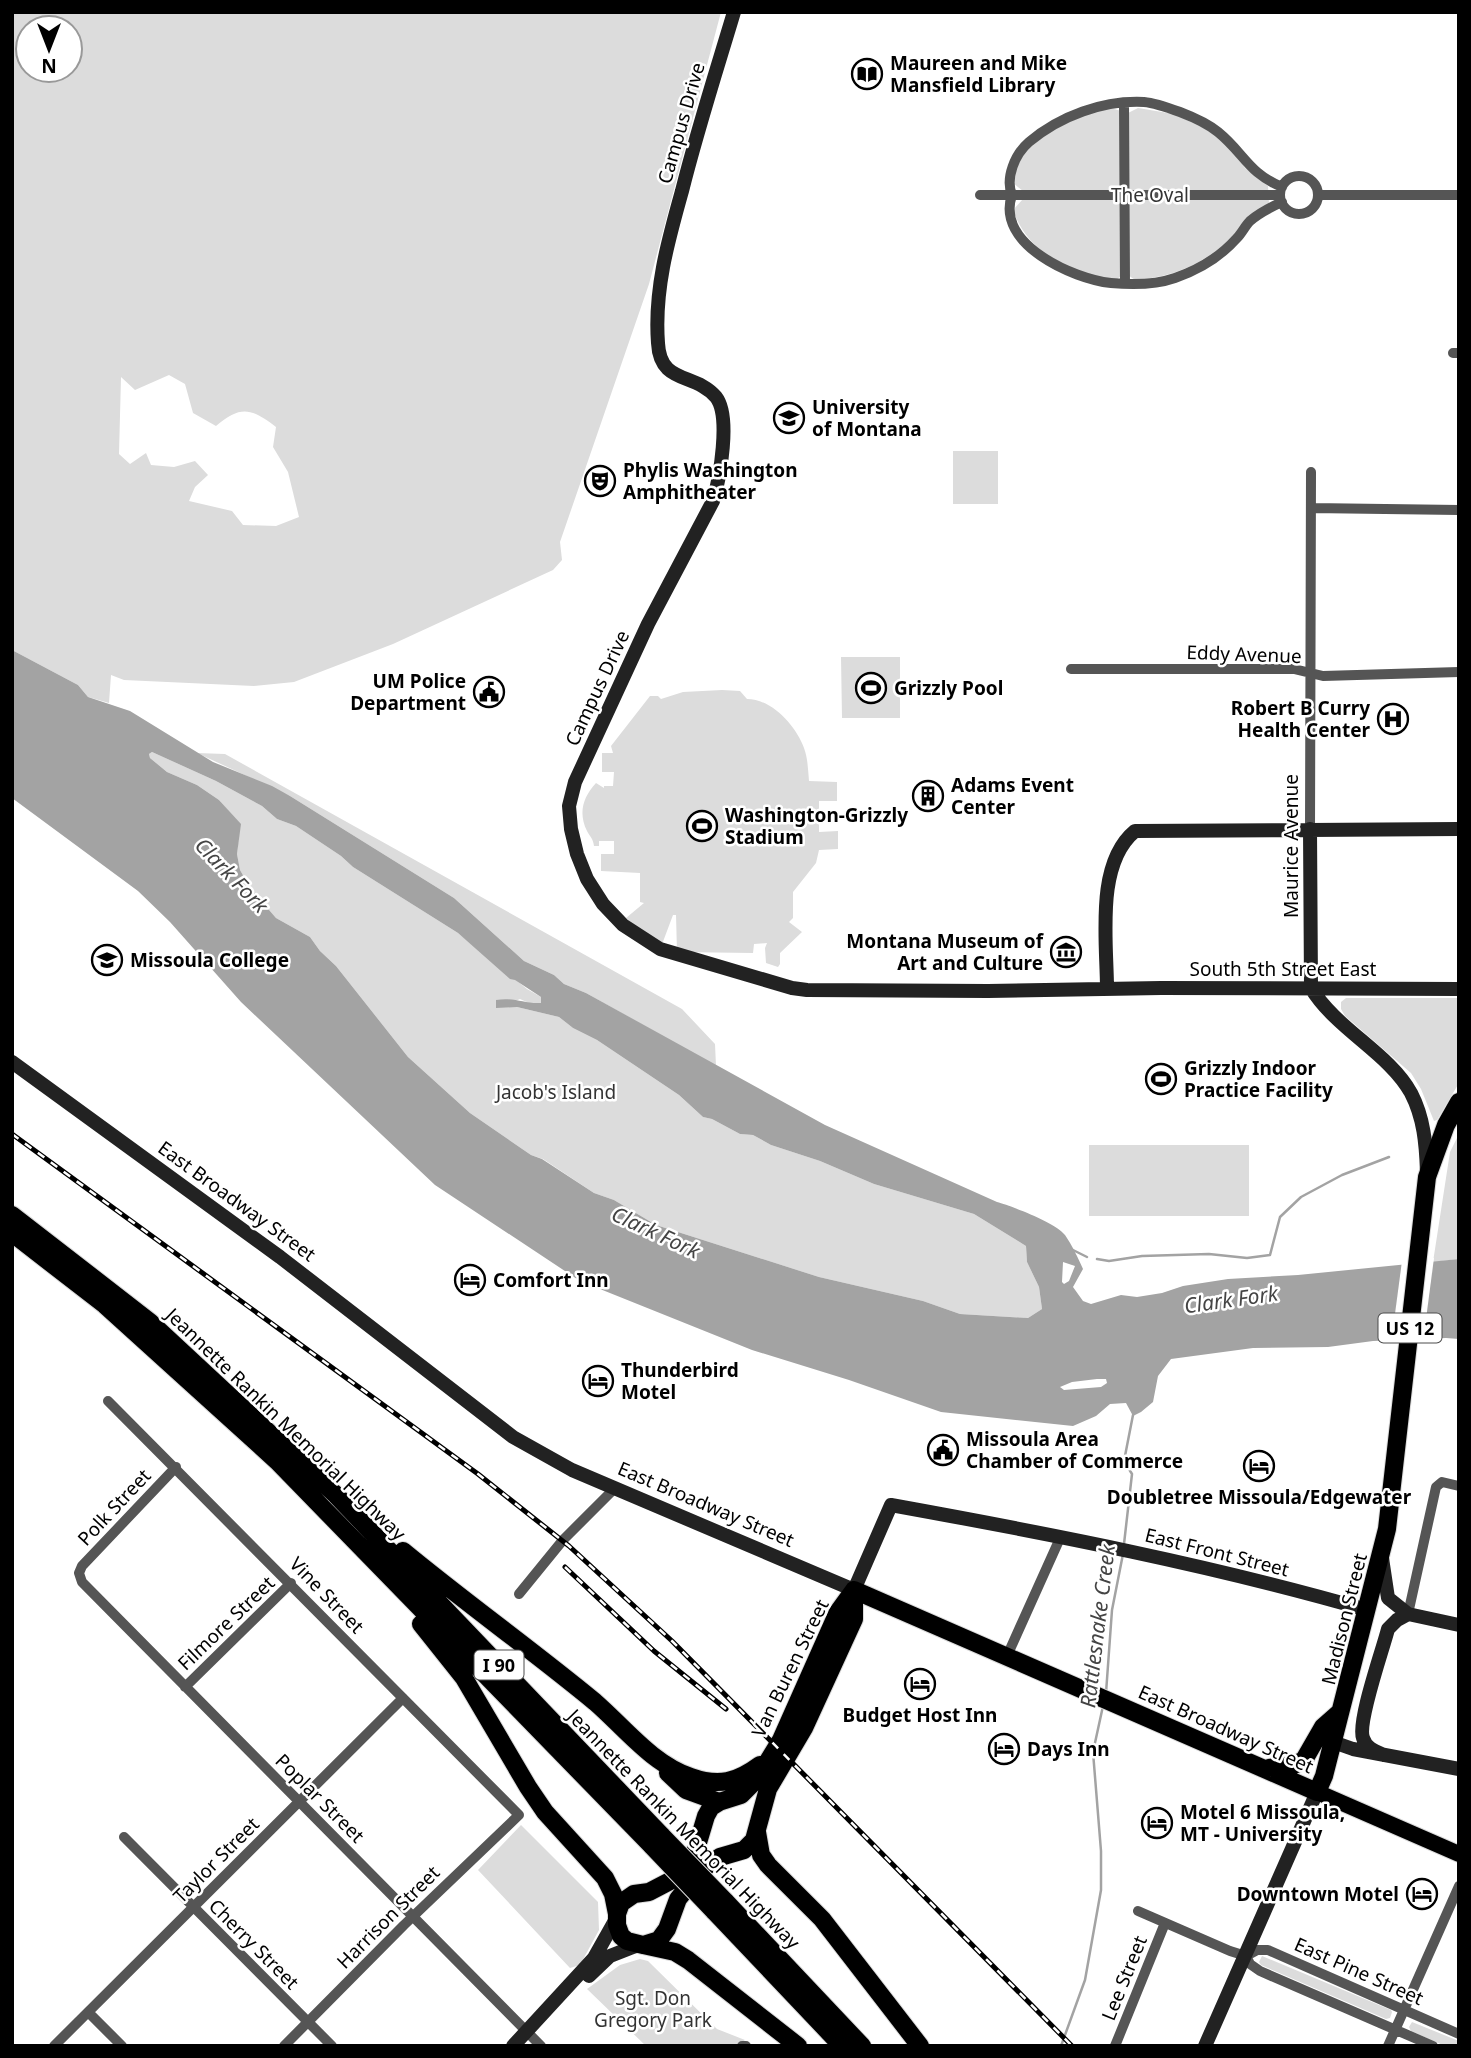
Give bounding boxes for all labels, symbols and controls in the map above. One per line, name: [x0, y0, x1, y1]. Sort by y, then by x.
north arrow: [14, 14, 84, 84]
place label: Maureen and Mike Mansfield Library: [890, 50, 1067, 98]
text: N: [41, 53, 57, 79]
library icon: Maureen and Mike Mansfield Library: [850, 57, 884, 91]
street label: Campus Drive: [651, 59, 711, 187]
park label: The Oval: [1111, 182, 1189, 208]
place label: University of Montana: [812, 394, 922, 442]
school or university icon: University of Montana: [772, 401, 806, 435]
place label: Phylis Washington Amphitheater: [623, 457, 798, 505]
theatre icon: Phylis Washington Amphitheater: [583, 464, 617, 498]
street label: Campus Drive: [559, 626, 635, 750]
street label: Eddy Avenue: [1186, 639, 1302, 669]
place label: UM Police Department: [350, 668, 466, 716]
sports icon: Grizzly Pool: [854, 671, 888, 705]
public building icon: UM Police Department: [472, 675, 506, 709]
place label: Grizzly Pool: [894, 675, 1003, 701]
place label: Robert B Curry Health Center: [1231, 695, 1370, 743]
hospital icon: Robert B Curry Health Center: [1376, 702, 1410, 736]
place label: Adams Event Center: [951, 772, 1074, 820]
street label: Maurice Avenue: [1278, 774, 1304, 918]
building icon: Adams Event Center: [911, 779, 945, 813]
place label: Washington-Grizzly Stadium: [725, 802, 908, 850]
sports icon: Washington-Grizzly Stadium: [685, 809, 719, 843]
water label: Clark Fork: [189, 831, 276, 920]
place label: Montana Museum of Art and Culture: [846, 928, 1045, 976]
museum icon: Montana Museum of Art and Culture: [1049, 935, 1083, 969]
school or university icon: Missoula College: [90, 943, 124, 977]
place label: Missoula College: [130, 947, 289, 973]
street label: South 5th Street East: [1190, 956, 1377, 982]
place label: Grizzly Indoor Practice Facility: [1184, 1055, 1333, 1103]
sports icon: Grizzly Indoor Practice Facility: [1144, 1062, 1178, 1096]
park label: Jacob's Island: [494, 1079, 616, 1105]
street label: East Broadway Street: [153, 1135, 321, 1267]
water label: Clark Fork: [607, 1199, 706, 1265]
hotel icon: Comfort Inn: [453, 1263, 487, 1297]
place label: Comfort Inn: [493, 1267, 609, 1293]
water label: Clark Fork: [1182, 1278, 1281, 1319]
street label: Jeannette Rankin Memorial Highway: [159, 1301, 412, 1546]
road number: US 12: [1378, 1314, 1442, 1343]
place label: Thunderbird Motel: [621, 1357, 739, 1405]
hotel icon: Thunderbird Motel: [581, 1364, 615, 1398]
place label: Missoula Area Chamber of Commerce: [966, 1426, 1183, 1474]
public building icon: Missoula Area Chamber of Commerce: [926, 1433, 960, 1467]
hotel icon: Doubletree Missoula/Edgewater: [1242, 1449, 1276, 1483]
street label: East Broadway Street: [614, 1455, 798, 1553]
street label: Polk Street: [72, 1463, 156, 1551]
place label: Doubletree Missoula/Edgewater: [1107, 1484, 1412, 1510]
street label: East Front Street: [1142, 1522, 1292, 1582]
water label: Rattlesnake Creek: [1073, 1541, 1121, 1709]
street label: Madison Street: [1315, 1550, 1373, 1688]
street label: Vine Street: [284, 1551, 370, 1639]
street label: Filmore Street: [172, 1570, 280, 1676]
street label: Van Buren Street: [745, 1595, 835, 1741]
road number: I 90: [475, 1650, 524, 1680]
hotel icon: Budget Host Inn: [903, 1667, 937, 1701]
street label: East Broadway Street: [1134, 1679, 1318, 1779]
street label: Jeannette Rankin Memorial Highway: [561, 1702, 806, 1955]
place label: Budget Host Inn: [843, 1702, 997, 1728]
hotel icon: Days Inn: [987, 1732, 1021, 1766]
place label: Days Inn: [1027, 1736, 1110, 1762]
street label: Poplar Street: [270, 1748, 370, 1848]
place label: Motel 6 Missoula, MT - University: [1180, 1799, 1345, 1847]
hotel icon: Motel 6 Missoula, MT - University: [1140, 1806, 1174, 1840]
street label: Taylor Street: [167, 1811, 265, 1909]
street label: Harrison Street: [331, 1860, 445, 1974]
hotel icon: Downtown Motel: [1405, 1877, 1439, 1911]
place label: Downtown Motel: [1237, 1881, 1399, 1907]
street label: Cherry Street: [203, 1893, 305, 1995]
street label: East Pine Street: [1290, 1931, 1428, 2011]
street label: Lee Street: [1095, 1932, 1153, 2024]
park label: Sgt. Don Gregory Park: [594, 1985, 712, 2033]

